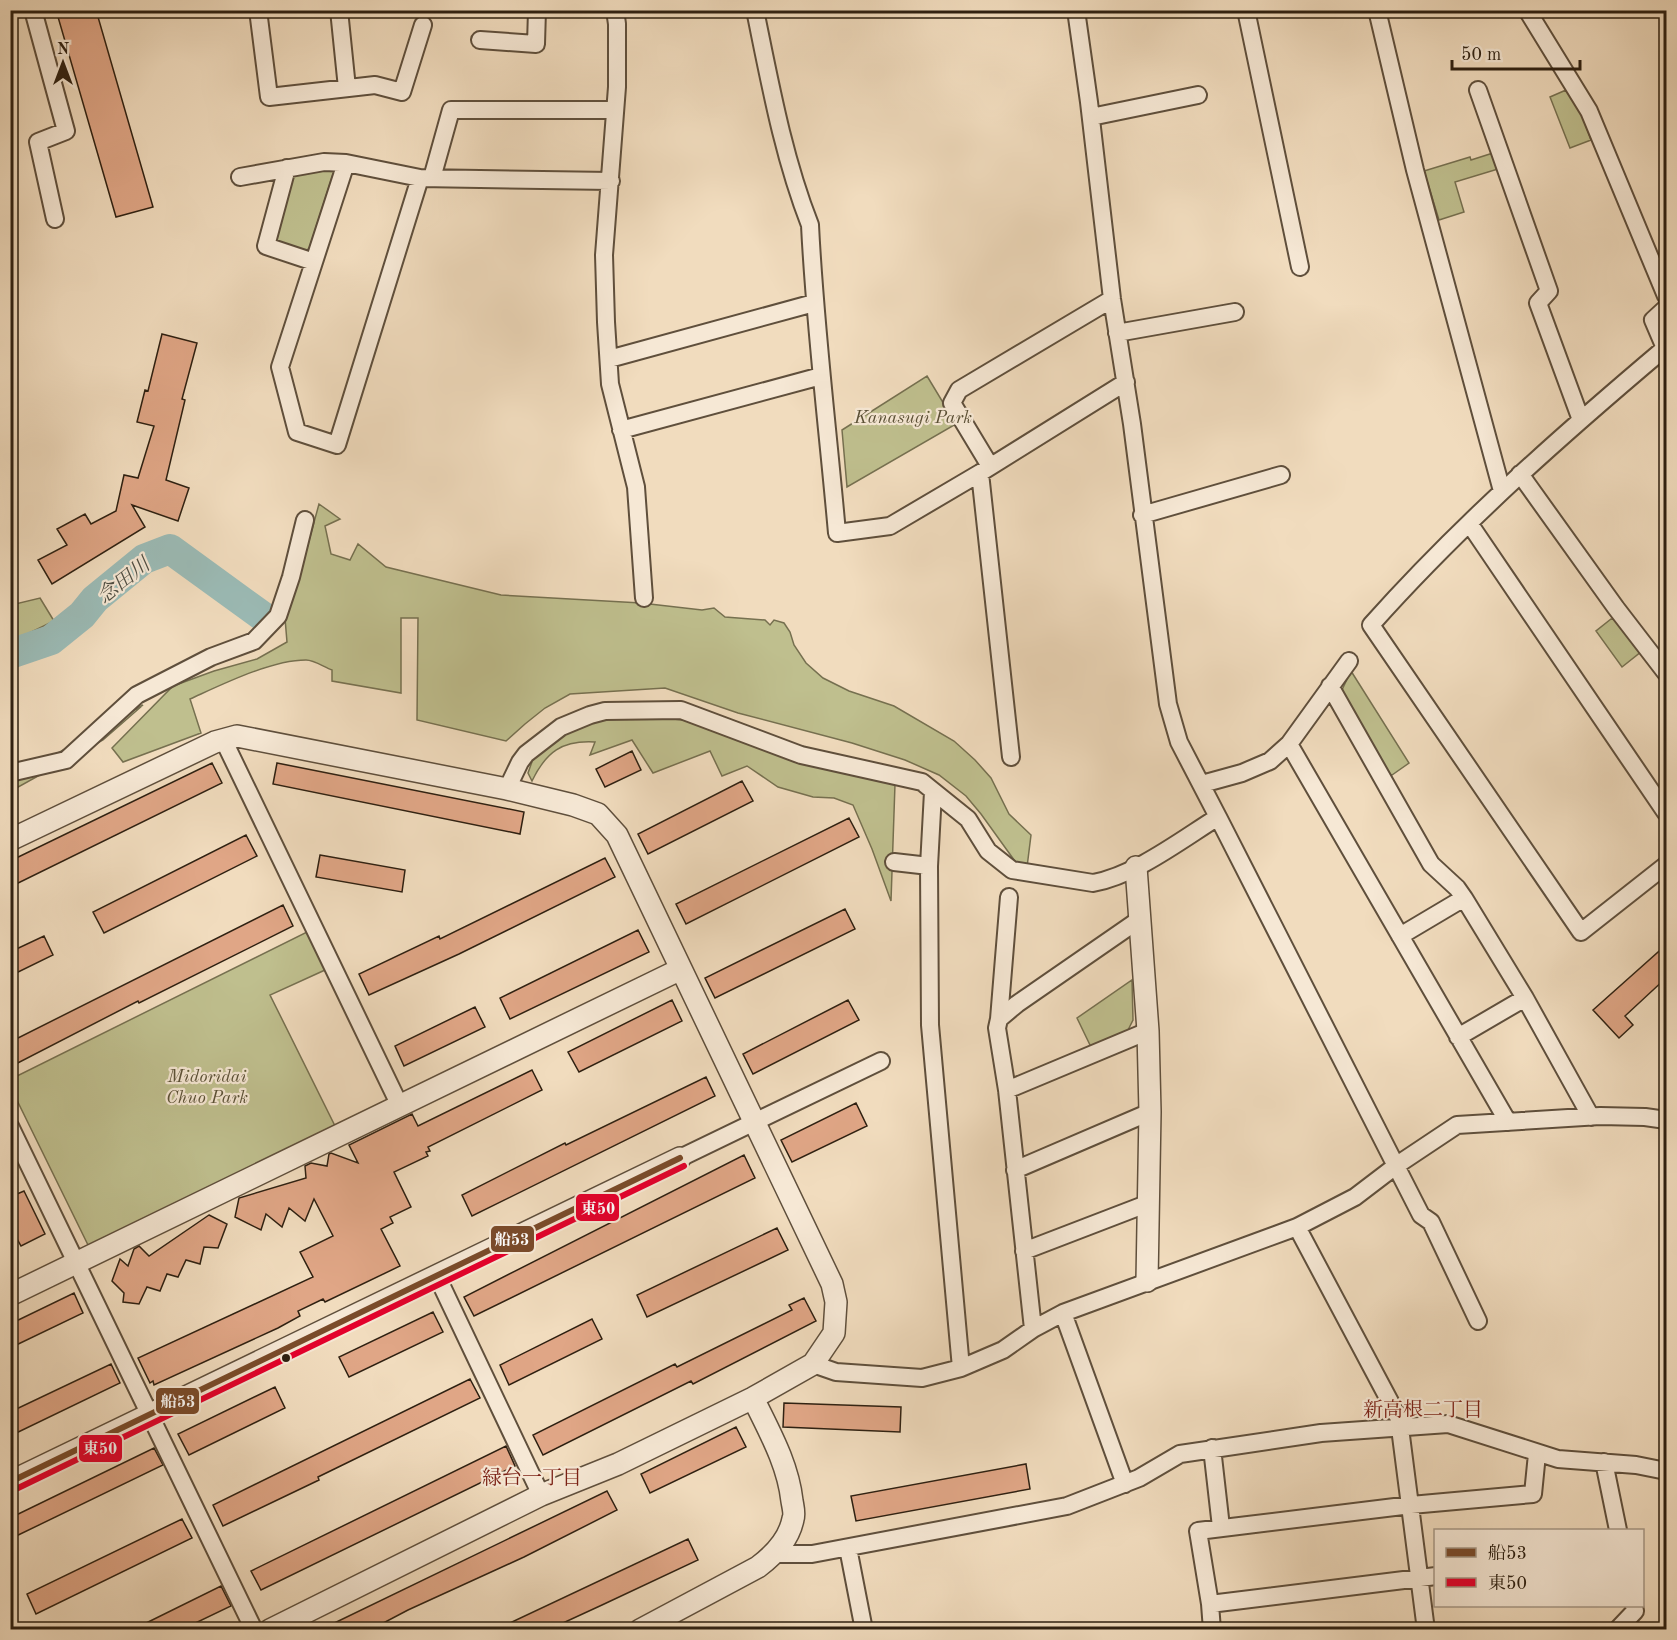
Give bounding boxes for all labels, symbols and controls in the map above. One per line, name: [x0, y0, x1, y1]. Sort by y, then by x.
north arrow: [33, 33, 93, 93]
scale bar: [1452, 33, 1580, 71]
text: N: [57, 42, 70, 58]
text: 50 m: [1461, 46, 1501, 64]
park label: Kanasugi Park: [853, 409, 972, 427]
water label: 念田川: [93, 552, 156, 608]
park label: Midoridai Chuo Park: [166, 1068, 248, 1107]
line badge: 東50: [575, 1193, 620, 1222]
text: 東50: [581, 1200, 615, 1218]
line badge: 船53: [490, 1225, 535, 1253]
text: 船53: [495, 1231, 529, 1249]
unlabelled marker: [280, 1352, 292, 1364]
line badge: 船53: [155, 1387, 200, 1415]
text: 船53: [161, 1393, 195, 1411]
district label: 新高根二丁目: [1363, 1399, 1483, 1421]
line badge: 東50: [78, 1434, 123, 1463]
text: 東50: [83, 1440, 117, 1458]
district label: 緑台一丁目: [482, 1466, 582, 1489]
legend: [1434, 1529, 1644, 1607]
text: 船53: [1488, 1543, 1527, 1563]
text: 東50: [1488, 1573, 1527, 1593]

